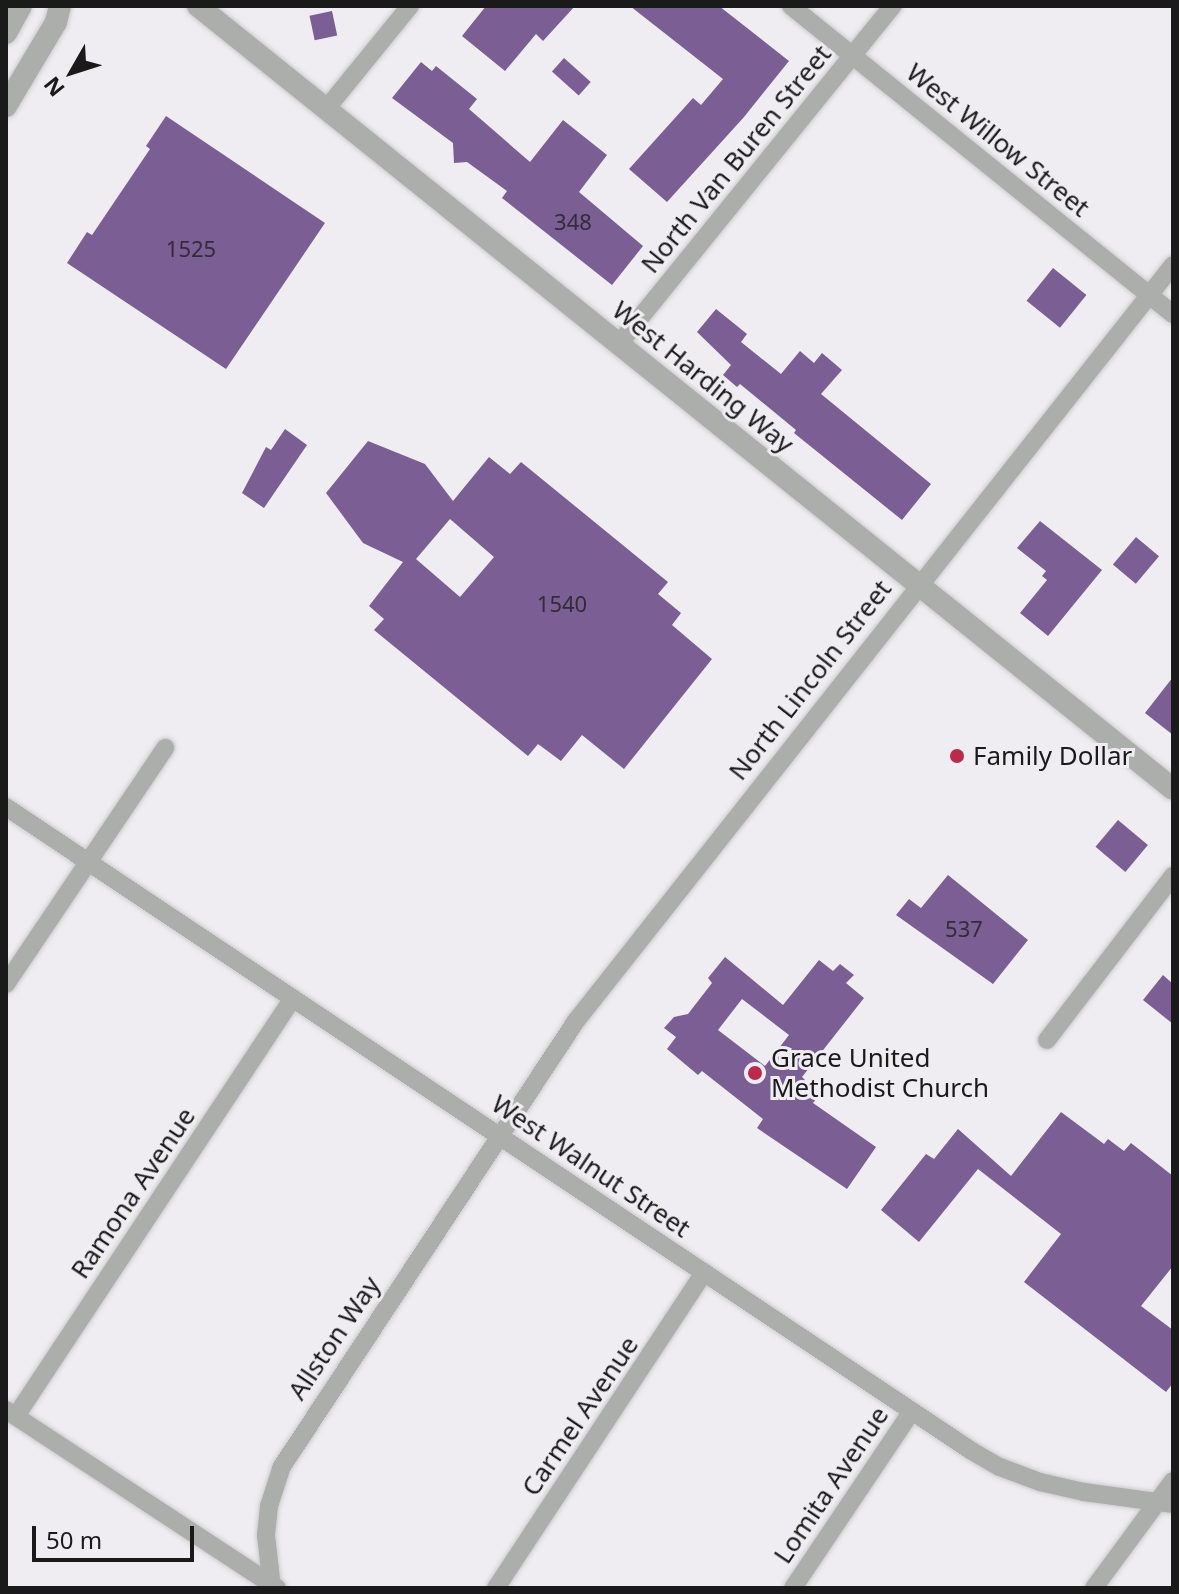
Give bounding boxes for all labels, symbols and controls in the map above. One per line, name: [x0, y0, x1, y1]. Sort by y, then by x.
north arrow: [32, 32, 112, 112]
street label: North Van Buren Street: [634, 39, 838, 279]
street label: West Willow Street: [900, 57, 1096, 223]
text: N: [36, 71, 71, 104]
house number: 348: [554, 209, 592, 235]
house number: 1525: [166, 236, 216, 262]
street label: West Harding Way: [606, 294, 800, 460]
street label: North Lincoln Street: [722, 574, 898, 786]
house number: 1540: [537, 591, 587, 617]
place label: Family Dollar: [973, 740, 1132, 772]
marker: Family Dollar: [948, 747, 966, 765]
house number: 537: [945, 916, 983, 942]
place label: Grace United Methodist Church: [771, 1042, 989, 1104]
marker: Grace United Methodist Church: [746, 1064, 764, 1082]
street label: West Walnut Street: [486, 1088, 696, 1244]
street label: Ramona Avenue: [64, 1102, 202, 1284]
street label: Allston Way: [281, 1270, 387, 1406]
street label: Carmel Avenue: [515, 1330, 645, 1502]
street label: Lomita Avenue: [767, 1401, 895, 1569]
scale bar: [36, 1510, 198, 1560]
text: 50 m: [46, 1523, 102, 1556]

